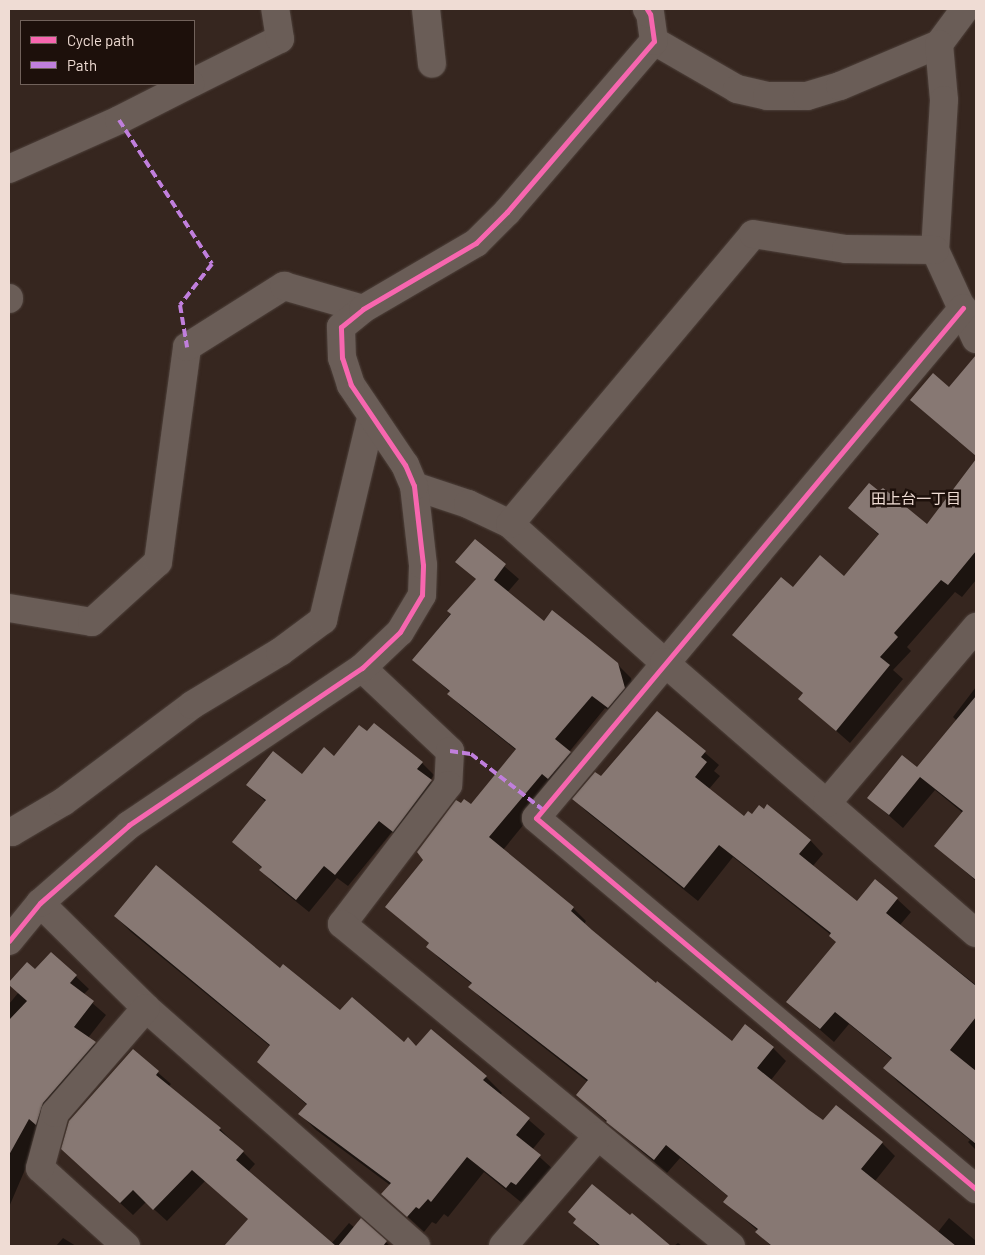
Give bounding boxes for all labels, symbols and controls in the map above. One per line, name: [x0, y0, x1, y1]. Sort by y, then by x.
legend: [20, 20, 195, 85]
text: Cycle path: [67, 31, 134, 49]
text: Path: [67, 56, 97, 74]
district label: 田上台一丁目: [871, 490, 961, 508]

